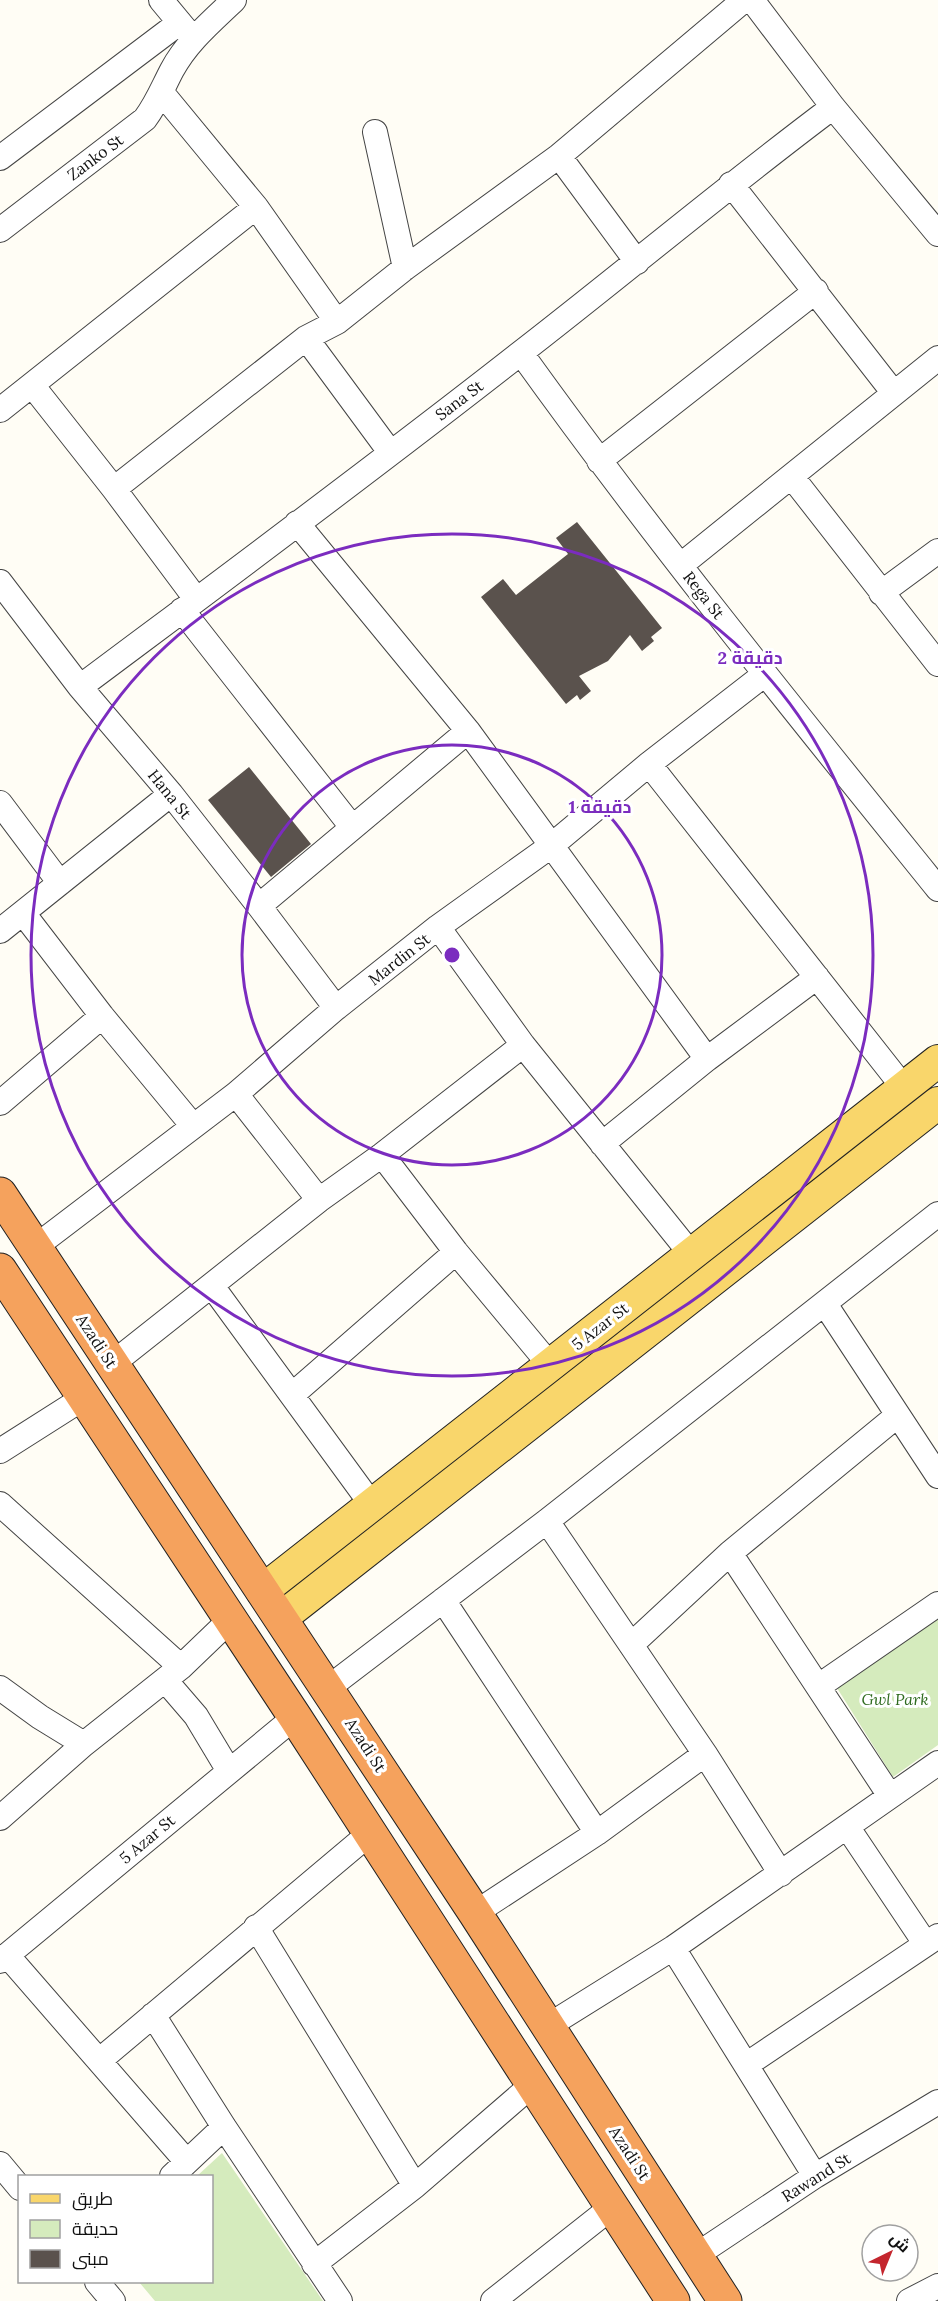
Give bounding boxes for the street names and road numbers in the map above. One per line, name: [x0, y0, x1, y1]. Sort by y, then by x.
street label: Zanko St: [63, 129, 128, 185]
street label: Sana St: [431, 375, 488, 424]
street label: Rega St: [679, 567, 729, 624]
street label: Hana St: [144, 765, 197, 823]
street label: Mardin St: [364, 928, 435, 989]
street label: 5 Azar St: [568, 1297, 633, 1354]
street label: Azadi St: [72, 1309, 122, 1372]
street label: Azadi St: [341, 1713, 391, 1776]
street label: 5 Azar St: [115, 1810, 179, 1868]
street label: Azadi St: [605, 2121, 655, 2184]
street label: Rawand St: [778, 2148, 855, 2206]

